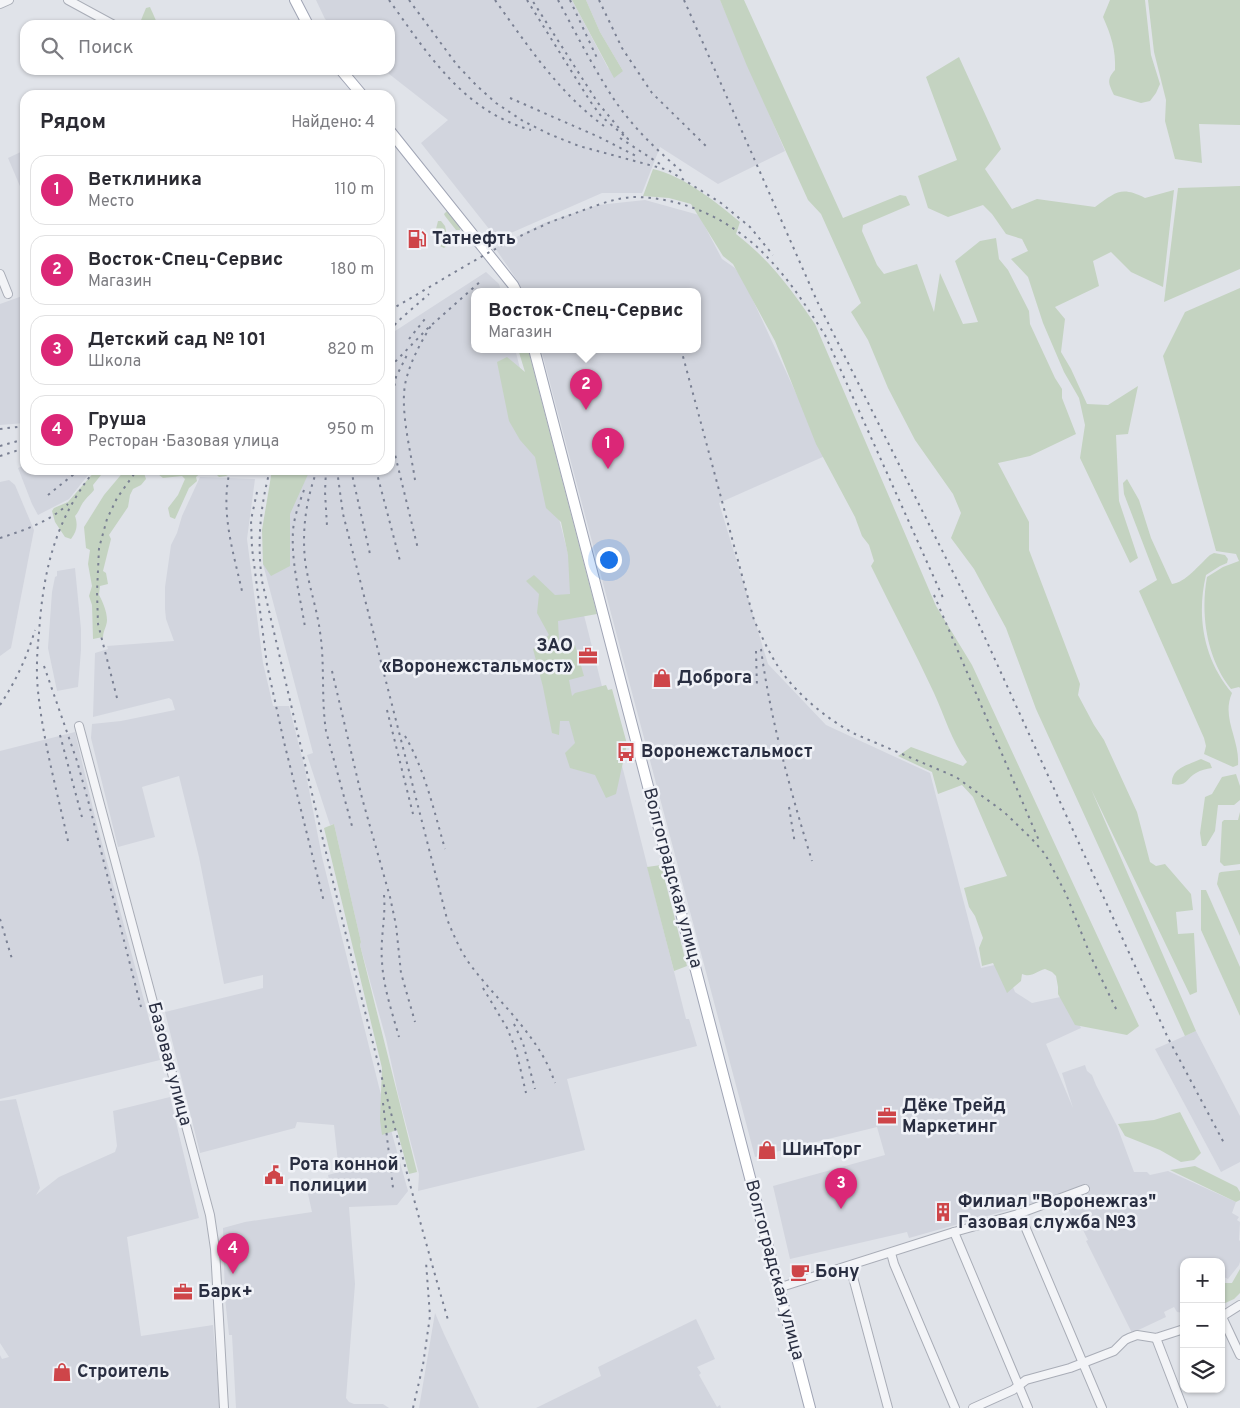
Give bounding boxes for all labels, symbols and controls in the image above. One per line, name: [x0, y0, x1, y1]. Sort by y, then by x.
search box: [20, 20, 395, 75]
icon: search: [38, 34, 66, 62]
text: Поиск: [78, 36, 134, 60]
text: Рядом: [40, 109, 106, 136]
text: Найдено: 4: [291, 113, 375, 133]
text: Ветклиника: [88, 168, 202, 192]
text: 1: [54, 180, 60, 200]
text: 110 m: [334, 180, 374, 200]
text: Место: [88, 192, 134, 212]
fuel station icon: Татнефть: [406, 228, 428, 250]
place label: Татнефть: [432, 228, 516, 251]
text: Восток-Спец-Сервис: [88, 248, 283, 272]
text: 2: [52, 260, 62, 280]
text: 180 m: [331, 260, 374, 280]
text: Магазин: [88, 272, 152, 292]
popup: [471, 288, 701, 353]
text: Восток-Спец-Сервис: [488, 299, 684, 323]
text: Магазин: [488, 323, 552, 343]
text: Детский сад № 101: [88, 328, 266, 352]
text: 3: [52, 340, 62, 360]
text: 820 m: [327, 340, 374, 360]
text: Школа: [88, 352, 141, 372]
pin: 2: [570, 369, 602, 410]
text: Груша: [88, 408, 146, 432]
text: 4: [52, 420, 62, 440]
text: 950 m: [327, 420, 374, 440]
pin: 1: [592, 428, 624, 469]
text: Ресторан · Базовая улица: [88, 432, 279, 452]
your location: [596, 547, 622, 573]
place label: ЗАО «Воронежстальмост»: [381, 635, 573, 679]
office icon: ЗАО «Воронежстальмост»: [577, 645, 599, 667]
shop icon: Доброга: [651, 667, 673, 689]
place label: Доброга: [677, 667, 752, 690]
bus stop icon: Воронежстальмост: [615, 741, 637, 763]
place label: Воронежстальмост: [641, 741, 813, 764]
street label: Волгоградская улица: [637, 785, 707, 971]
street label: Базовая улица: [141, 1000, 197, 1128]
place label: Дёке Трейд Маркетинг: [902, 1095, 1006, 1139]
office icon: Дёке Трейд Маркетинг: [876, 1105, 898, 1127]
shop icon: ШинТорг: [756, 1139, 778, 1161]
place label: ШинТорг: [782, 1139, 861, 1162]
place label: Рота конной полиции: [289, 1154, 399, 1198]
public building icon: Рота конной полиции: [263, 1164, 285, 1186]
pin: 3: [825, 1168, 857, 1209]
street label: Волгоградская улица: [739, 1177, 809, 1363]
place label: Филиал "Воронежгаз" Газовая служба №3: [958, 1191, 1156, 1235]
building icon: Филиал "Воронежгаз" Газовая служба №3: [932, 1201, 954, 1223]
pin: 4: [217, 1233, 249, 1274]
map controls: [1180, 1258, 1225, 1393]
button: +: [1180, 1258, 1225, 1303]
cafe icon: Бону: [789, 1261, 811, 1283]
place label: Бону: [815, 1261, 859, 1284]
office icon: Барк+: [172, 1281, 194, 1303]
place label: Барк+: [198, 1281, 253, 1304]
button: −: [1180, 1303, 1225, 1348]
button: layers: [1180, 1348, 1225, 1393]
shop icon: Строитель: [51, 1361, 73, 1383]
place label: Строитель: [77, 1361, 169, 1384]

